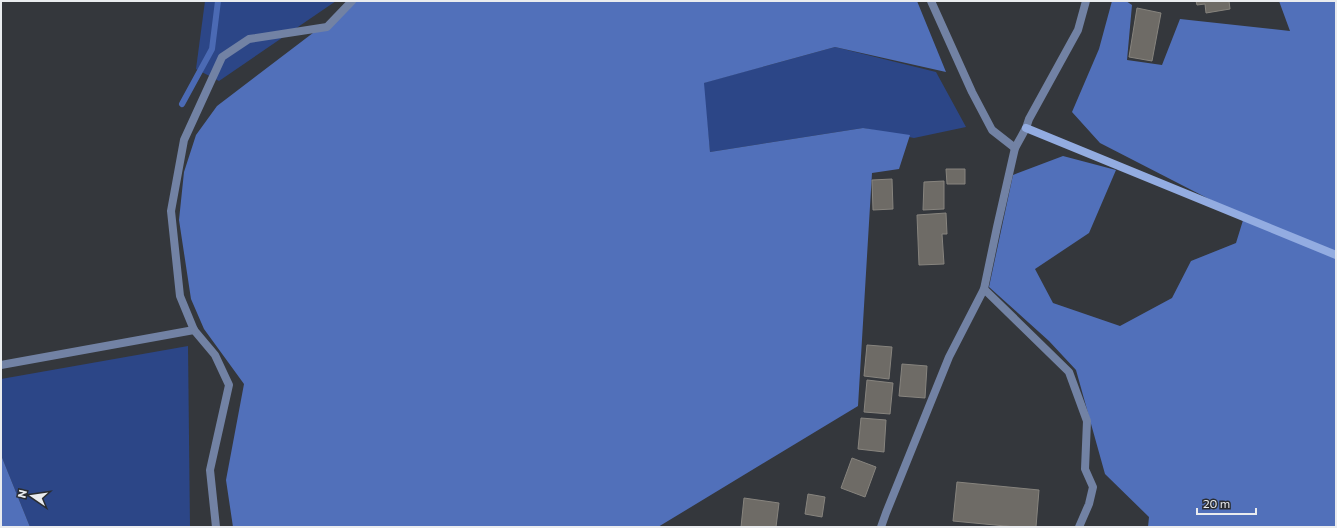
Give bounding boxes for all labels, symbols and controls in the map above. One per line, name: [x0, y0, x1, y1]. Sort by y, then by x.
north arrow: [12, 476, 52, 516]
text: N: [15, 488, 29, 499]
scale bar: [1197, 490, 1256, 516]
text: 20 m: [1203, 496, 1230, 510]

